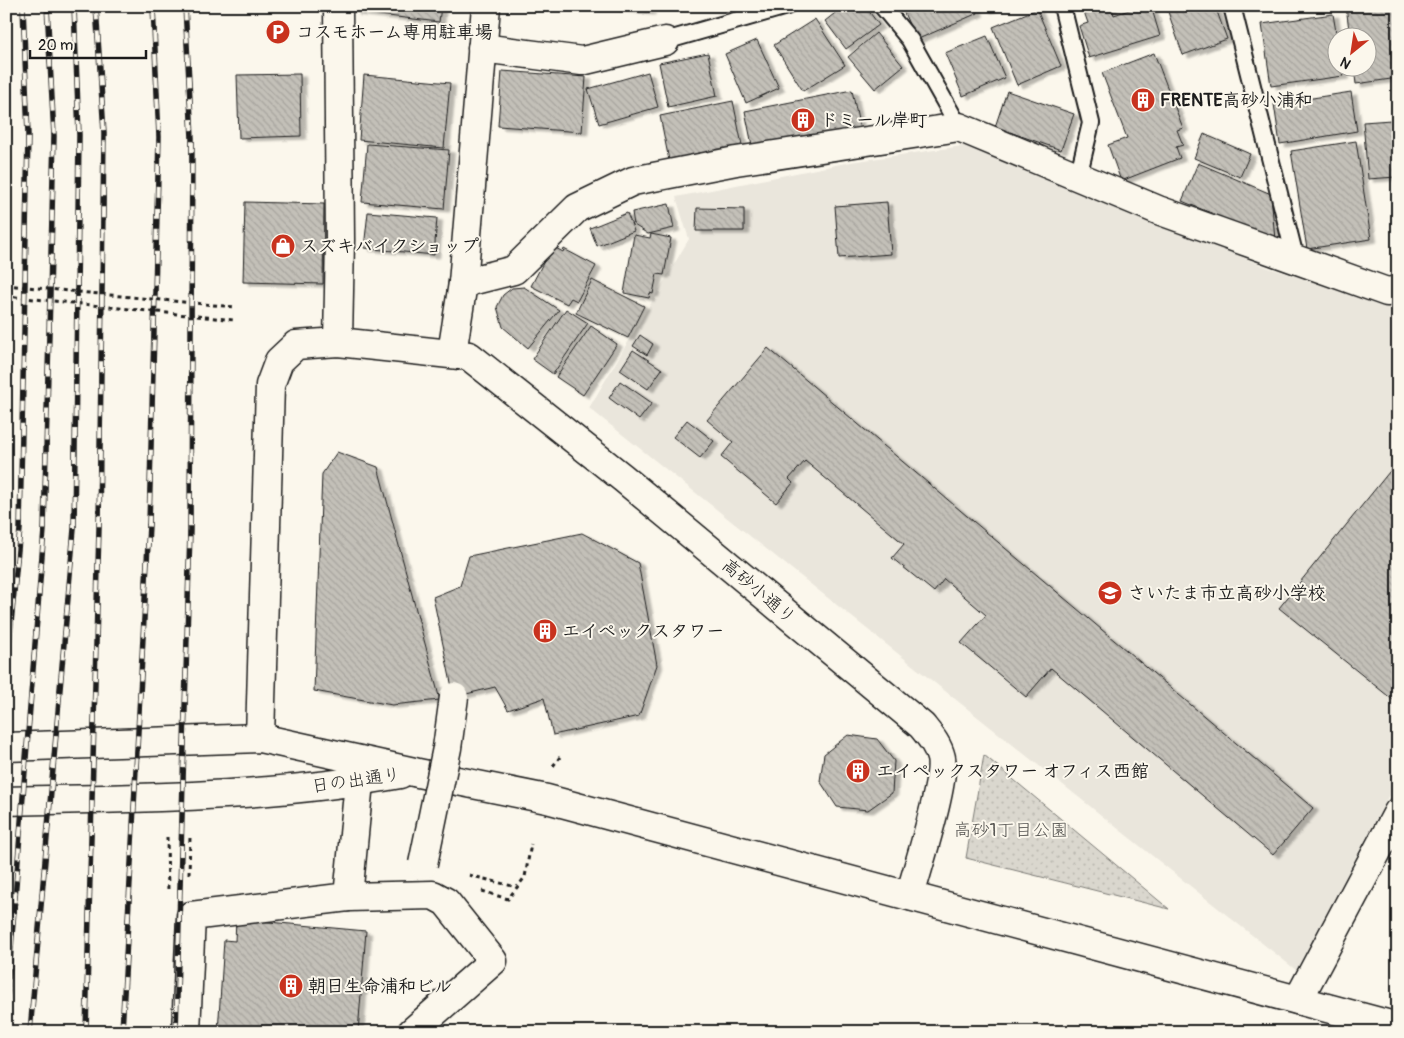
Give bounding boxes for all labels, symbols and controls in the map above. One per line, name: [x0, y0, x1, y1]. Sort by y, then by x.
parking icon: コスモホーム専用駐車場: [265, 19, 291, 45]
place label: コスモホーム専用駐車場: [296, 21, 493, 44]
scale bar: [30, 28, 146, 60]
north arrow: [1326, 28, 1376, 78]
text: 20 m: [38, 36, 73, 55]
text: N: [1337, 53, 1354, 73]
building icon: FRENTE高砂小浦和: [1130, 87, 1156, 113]
place label: FRENTE高砂小浦和: [1160, 89, 1313, 112]
building icon: ドミール岸町: [790, 107, 816, 133]
place label: ドミール岸町: [820, 109, 927, 132]
shop icon: スズキバイクショップ: [270, 233, 296, 259]
place label: スズキバイクショップ: [300, 235, 479, 258]
street label: 高砂小通り: [717, 554, 801, 629]
school or university icon: さいたま市立高砂小学校: [1097, 580, 1123, 606]
place label: さいたま市立高砂小学校: [1128, 582, 1326, 605]
building icon: エイペックスタワー: [532, 618, 558, 644]
place label: エイペックスタワー: [562, 620, 724, 643]
building icon: エイペックスタワー オフィス西館: [845, 758, 871, 784]
place label: エイペックスタワー オフィス西館: [876, 760, 1149, 783]
street label: 日の出通り: [310, 763, 402, 798]
park label: 高砂1丁目公園: [953, 819, 1069, 842]
building icon: 朝日生命浦和ビル: [278, 973, 304, 999]
place label: 朝日生命浦和ビル: [308, 975, 452, 998]

